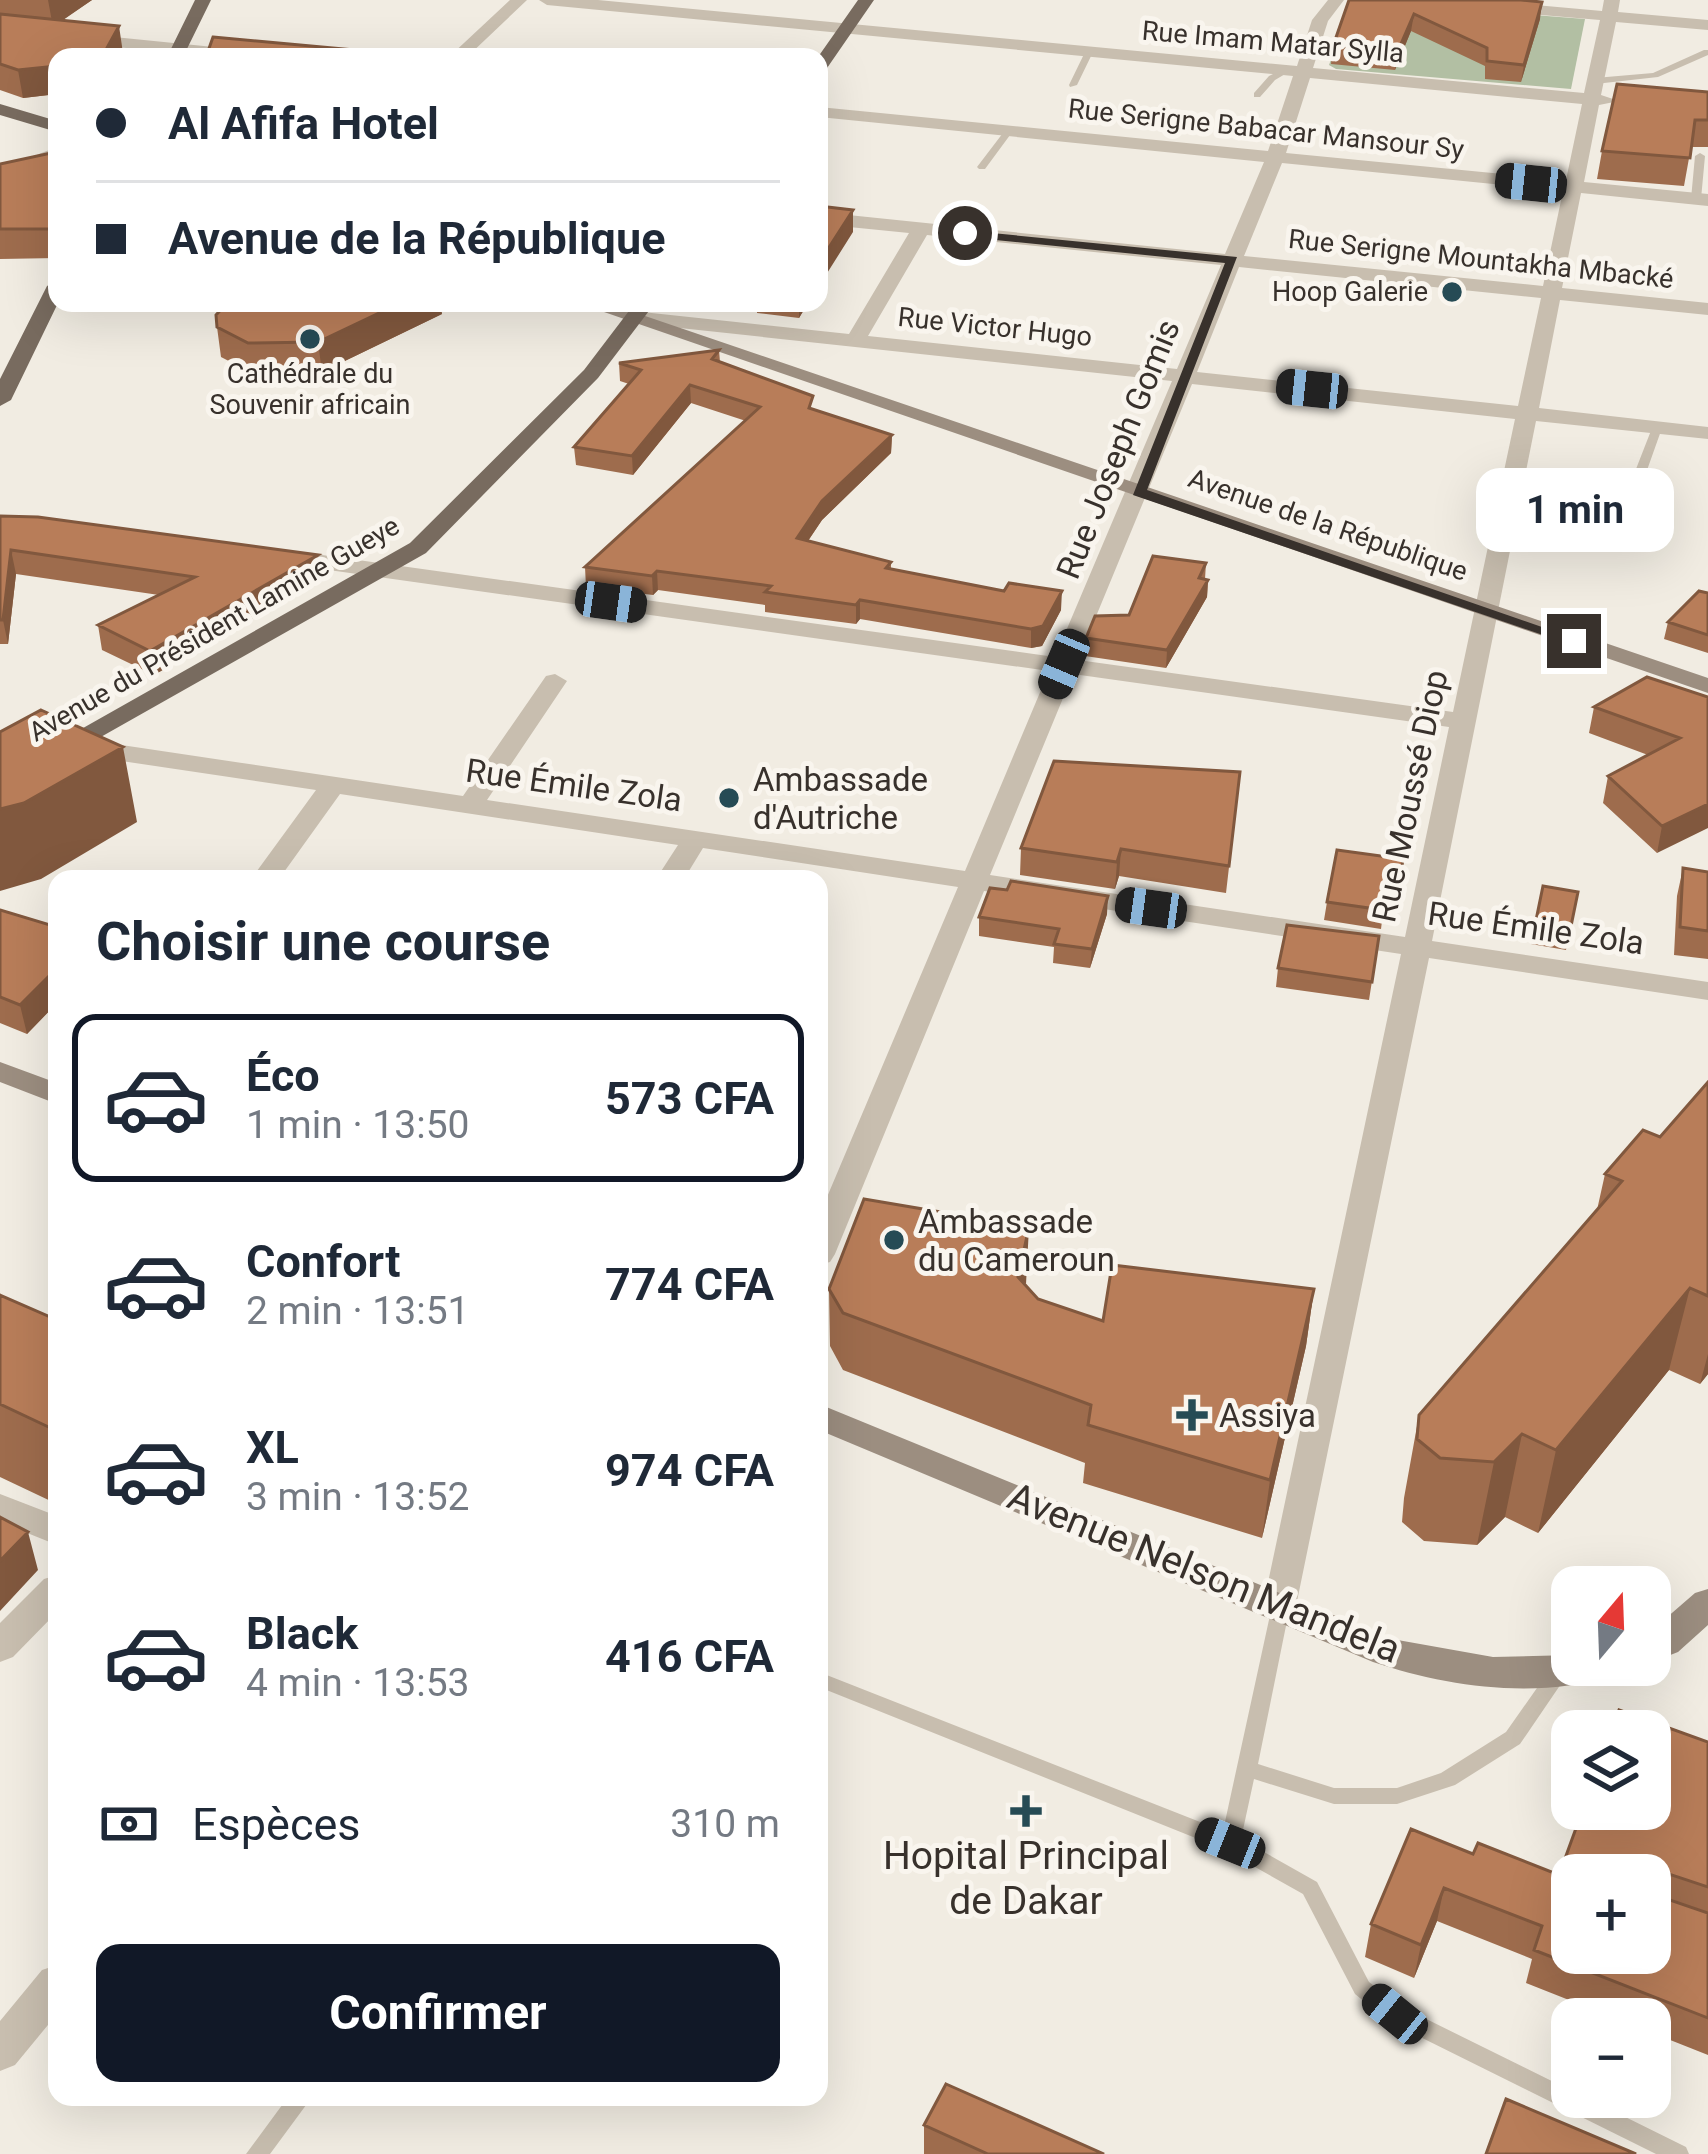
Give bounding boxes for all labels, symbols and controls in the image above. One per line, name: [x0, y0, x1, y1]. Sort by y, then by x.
street label: Rue Imam Matar Sylla: [1141, 15, 1405, 69]
street label: Rue Serigne Babacar Mansour Sy: [1067, 92, 1466, 166]
text: Al Afifa Hotel: [168, 97, 439, 150]
car: [1493, 161, 1569, 205]
route start: [938, 206, 992, 260]
text: Avenue de la République: [168, 212, 666, 265]
street label: Rue Serigne Mountakha Mbacké: [1287, 223, 1675, 295]
place label: Hoop Galerie: [1272, 276, 1428, 308]
marker: Hoop Galerie: [1439, 279, 1465, 305]
street label: Rue Victor Hugo: [896, 301, 1094, 353]
street label: Rue Joseph Gomis: [1048, 314, 1188, 584]
marker: Cathédrale du Souvenir africain: [297, 326, 323, 352]
place label: Cathédrale du Souvenir africain: [210, 358, 410, 421]
car: [1274, 367, 1350, 411]
street label: Avenue de la République: [1184, 462, 1472, 588]
callout: 1 min: [1475, 467, 1673, 551]
text: 1 min: [1526, 487, 1624, 533]
street label: Avenue du Président Lamine Gueye: [23, 510, 405, 748]
car: [573, 579, 649, 625]
route end: [1547, 614, 1601, 668]
car: [1033, 624, 1095, 704]
street label: Rue Moussé Diop: [1364, 666, 1456, 926]
street label: Rue Émile Zola: [463, 751, 685, 819]
place label: Ambassade d'Autriche: [753, 760, 928, 837]
marker: Ambassade d'Autriche: [716, 785, 742, 811]
car: [1113, 885, 1189, 931]
street label: Rue Émile Zola: [1425, 894, 1647, 962]
text: Choisir une course: [96, 910, 550, 973]
icon: car: [102, 1044, 210, 1152]
text: Éco: [246, 1049, 320, 1102]
text: 573 CFA: [605, 1072, 774, 1125]
text: 1 min · 13:50: [246, 1102, 469, 1148]
place label: Ambassade du Cameroun: [918, 1202, 1115, 1279]
marker: Ambassade du Cameroun: [881, 1227, 907, 1253]
icon: car: [102, 1230, 210, 1338]
text: Confort: [246, 1235, 400, 1288]
text: 774 CFA: [605, 1258, 774, 1311]
text: 2 min · 13:51: [246, 1288, 469, 1334]
place label: Assiya: [1219, 1396, 1316, 1435]
marker: Assiya: [1176, 1399, 1208, 1431]
icon: car: [102, 1416, 210, 1524]
text: XL: [246, 1421, 299, 1474]
text: 974 CFA: [605, 1444, 774, 1497]
street label: Avenue Nelson Mandela: [1001, 1473, 1407, 1673]
text: 3 min · 13:52: [246, 1474, 469, 1520]
north arrow: [1551, 1566, 1671, 1686]
map controls: [1551, 1566, 1671, 2118]
icon: car: [102, 1602, 210, 1710]
text: Black: [246, 1607, 358, 1660]
text: 416 CFA: [605, 1630, 774, 1683]
text: 4 min · 13:53: [246, 1660, 469, 1706]
button: layers: [1551, 1710, 1671, 1830]
icon: cash: [96, 1791, 162, 1857]
marker: Hopital Principal de Dakar: [1010, 1795, 1042, 1827]
text: Espèces: [192, 1798, 361, 1851]
text: 310 m: [670, 1801, 780, 1847]
car: [1190, 1813, 1270, 1873]
place label: Hopital Principal de Dakar: [883, 1833, 1169, 1924]
button: +: [1551, 1854, 1671, 1974]
button: Confirmer: [96, 1944, 780, 2082]
car: [1356, 1977, 1434, 2051]
button: −: [1551, 1998, 1671, 2118]

